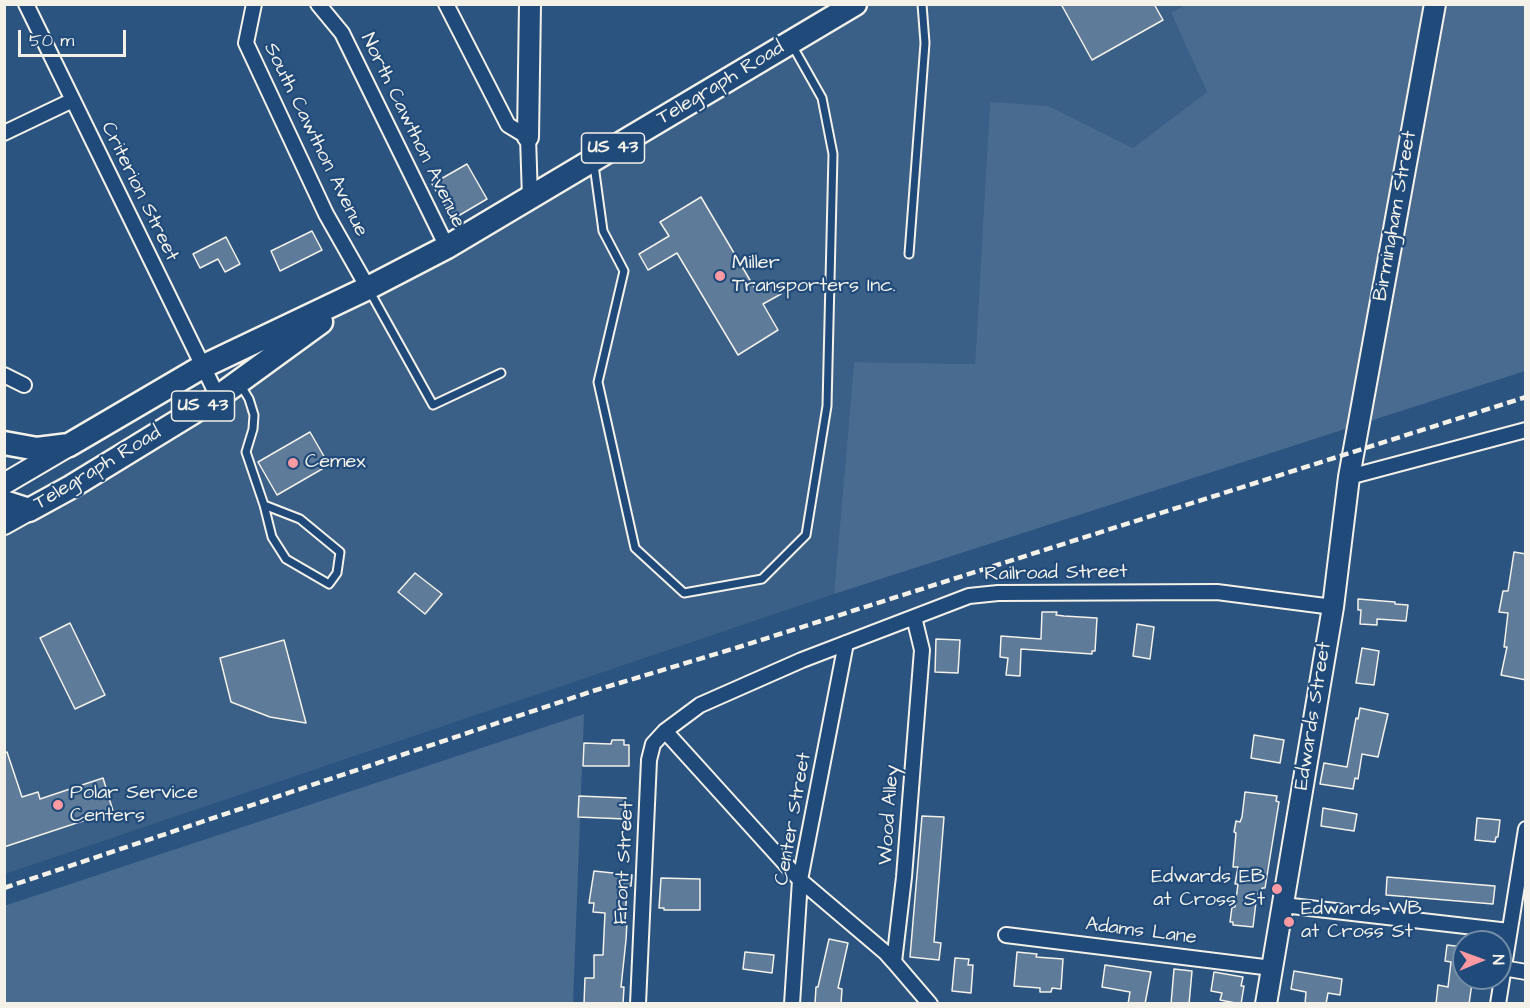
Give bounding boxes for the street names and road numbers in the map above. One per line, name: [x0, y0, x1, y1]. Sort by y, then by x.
street label: North Cawthon Avenue: [354, 30, 470, 232]
street label: Telegraph Road: [653, 37, 789, 131]
street label: South Cawthon Avenue: [258, 39, 372, 241]
street label: Criterion Street: [95, 118, 183, 266]
street label: Birmingham Street: [1369, 129, 1423, 303]
road number: US 43: [582, 133, 644, 163]
road number: US 43: [172, 391, 234, 421]
street label: Telegraph Road: [30, 422, 166, 516]
street label: Railroad Street: [984, 561, 1128, 587]
street label: Edwards Street: [1290, 640, 1338, 792]
street label: Center Street: [770, 751, 818, 887]
street label: Wood Alley: [875, 764, 905, 866]
street label: Front Street: [610, 800, 640, 926]
street label: Adams Lane: [1084, 913, 1198, 951]

